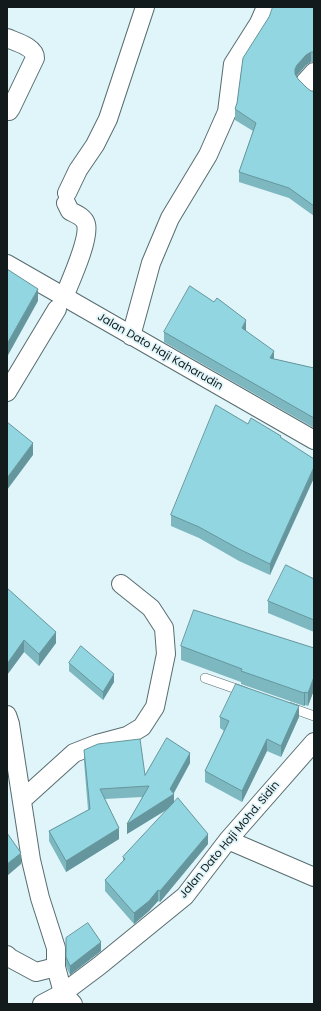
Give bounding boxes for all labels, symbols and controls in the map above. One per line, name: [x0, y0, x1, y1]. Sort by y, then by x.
street label: Jalan Dato Haji Kaharudin: [95, 311, 225, 393]
street label: Jalan Dato Haji Mohd. Sidin: [177, 779, 283, 901]

